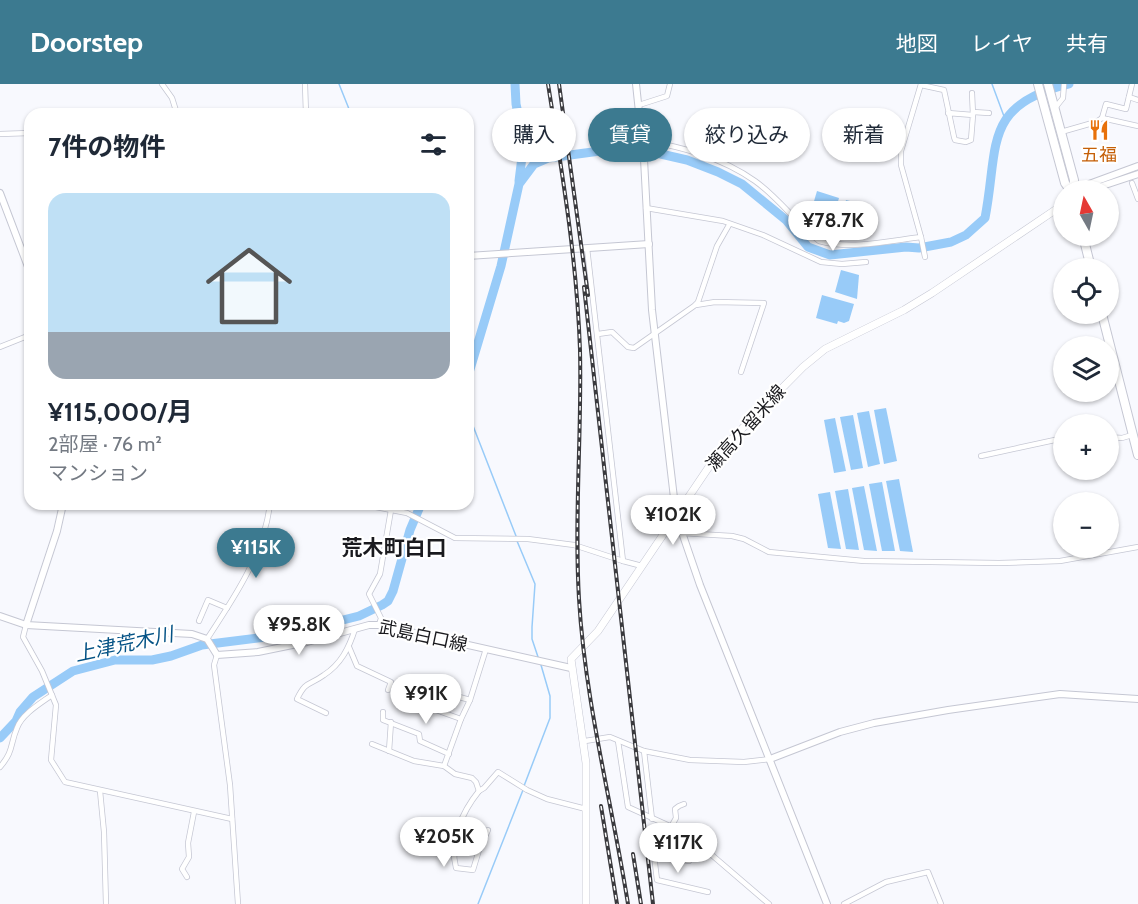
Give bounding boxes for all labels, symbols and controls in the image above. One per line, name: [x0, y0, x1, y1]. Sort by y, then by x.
text: Doorstep: [30, 25, 143, 59]
text: 地図: [896, 31, 938, 56]
text: レイヤ: [971, 31, 1033, 56]
text: 共有: [1066, 31, 1108, 56]
chip: 購入: [492, 108, 576, 162]
chip: 賃貸: [588, 108, 672, 162]
chip: 絞り込み: [684, 108, 810, 162]
chip: 新着: [822, 108, 906, 162]
restaurant icon: 五福: [1087, 118, 1111, 142]
icon: filters: [417, 128, 450, 161]
text: 7件の物件: [48, 131, 165, 163]
place label: 五福: [1081, 144, 1117, 166]
north arrow: [1053, 180, 1119, 246]
map controls: [1053, 180, 1119, 558]
pin: ¥78.7K: [784, 201, 882, 252]
text: ¥78.7K: [802, 208, 864, 232]
icon: home: [195, 232, 303, 340]
button: locate: [1053, 258, 1119, 324]
button: layers: [1053, 336, 1119, 402]
street label: 瀬高久留米線: [702, 381, 790, 475]
text: ¥115,000/月: [48, 396, 193, 428]
button: +: [1053, 414, 1119, 480]
text: 2部屋 · 76 m²: [48, 432, 162, 456]
text: マンション: [48, 461, 148, 485]
button: −: [1053, 492, 1119, 558]
pin: ¥102K: [631, 495, 715, 546]
text: ¥102K: [645, 502, 701, 526]
pin: ¥115K: [214, 528, 298, 579]
text: ¥115K: [231, 535, 281, 559]
district label: 荒木町白口: [342, 535, 447, 560]
pin: ¥95.8K: [250, 605, 348, 656]
text: ¥95.8K: [267, 612, 331, 636]
street label: 武島白口線: [377, 616, 469, 656]
water label: 上津荒木川: [73, 621, 177, 666]
pin: ¥91K: [390, 674, 462, 725]
text: ¥91K: [404, 681, 448, 705]
pin: ¥205K: [402, 817, 486, 868]
pin: ¥117K: [636, 823, 720, 874]
text: ¥205K: [414, 824, 474, 848]
text: ¥117K: [653, 830, 703, 854]

